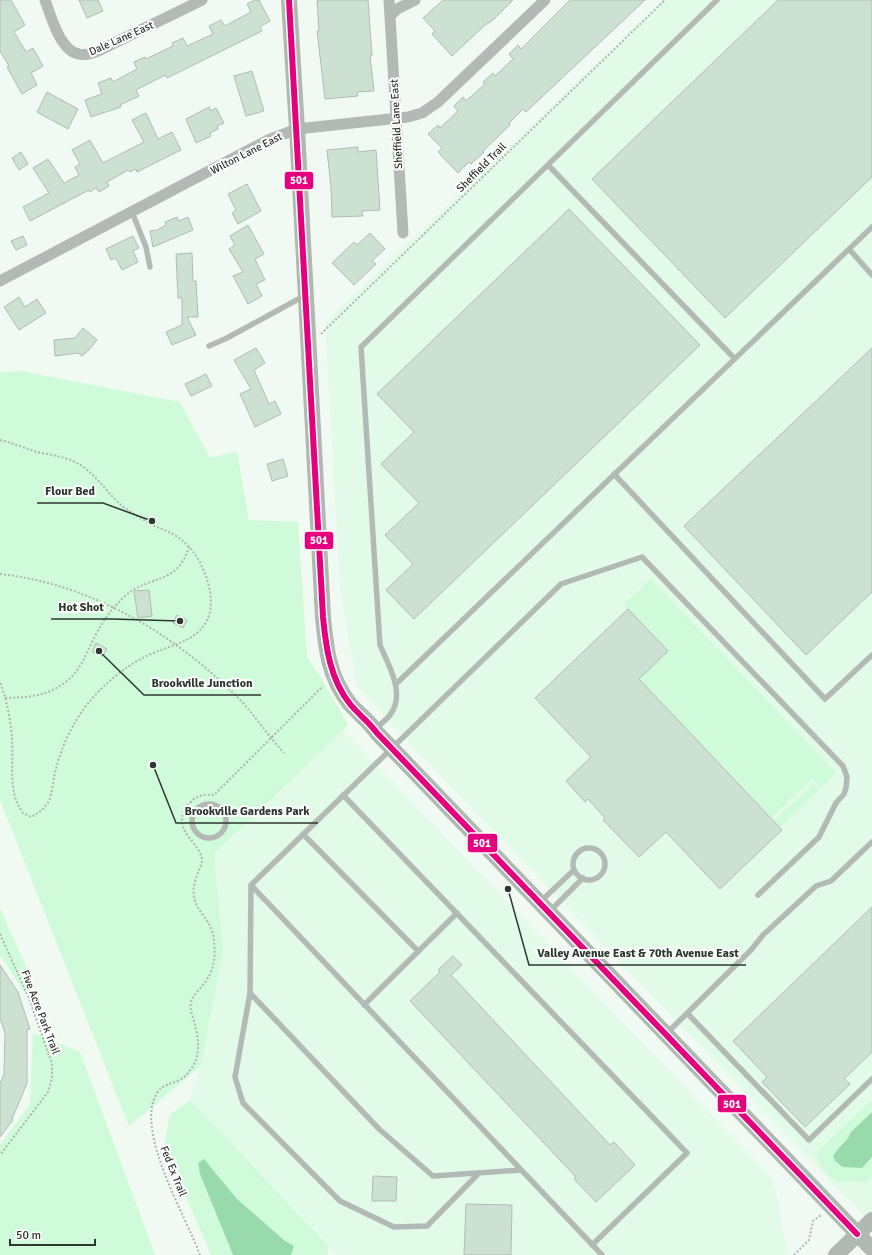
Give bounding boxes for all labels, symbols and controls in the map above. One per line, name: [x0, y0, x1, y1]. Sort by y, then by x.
street label: Dale Lane East: [87, 18, 156, 58]
street label: Sheffield Lane East: [388, 79, 405, 169]
street label: Wilton Lane East: [208, 130, 284, 177]
street label: Sheffield Trail: [454, 140, 509, 195]
line badge: 501: [284, 171, 314, 190]
text: 501: [290, 174, 308, 187]
callout: Flour Bed: [37, 479, 103, 503]
text: Flour Bed: [45, 484, 96, 499]
line badge: 501: [304, 531, 334, 550]
text: 501: [310, 534, 328, 547]
callout: Hot Shot: [51, 595, 112, 619]
text: Hot Shot: [58, 600, 104, 615]
callout: Brookville Junction: [144, 671, 261, 695]
text: Brookville Junction: [151, 676, 253, 691]
callout: Brookville Gardens Park: [176, 799, 318, 823]
text: Brookville Gardens Park: [184, 804, 310, 819]
line badge: 501: [467, 833, 498, 853]
text: 501: [473, 837, 491, 850]
callout: Valley Avenue East & 70th Avenue East: [529, 941, 746, 965]
text: Valley Avenue East & 70th Avenue East: [537, 946, 739, 961]
street label: Five Acre Park Trail: [18, 968, 63, 1056]
line badge: 501: [717, 1094, 747, 1113]
text: 501: [723, 1098, 741, 1111]
street label: Fed Ex Trail: [157, 1144, 190, 1198]
scale bar: [10, 1221, 95, 1247]
text: 50 m: [16, 1228, 41, 1243]

